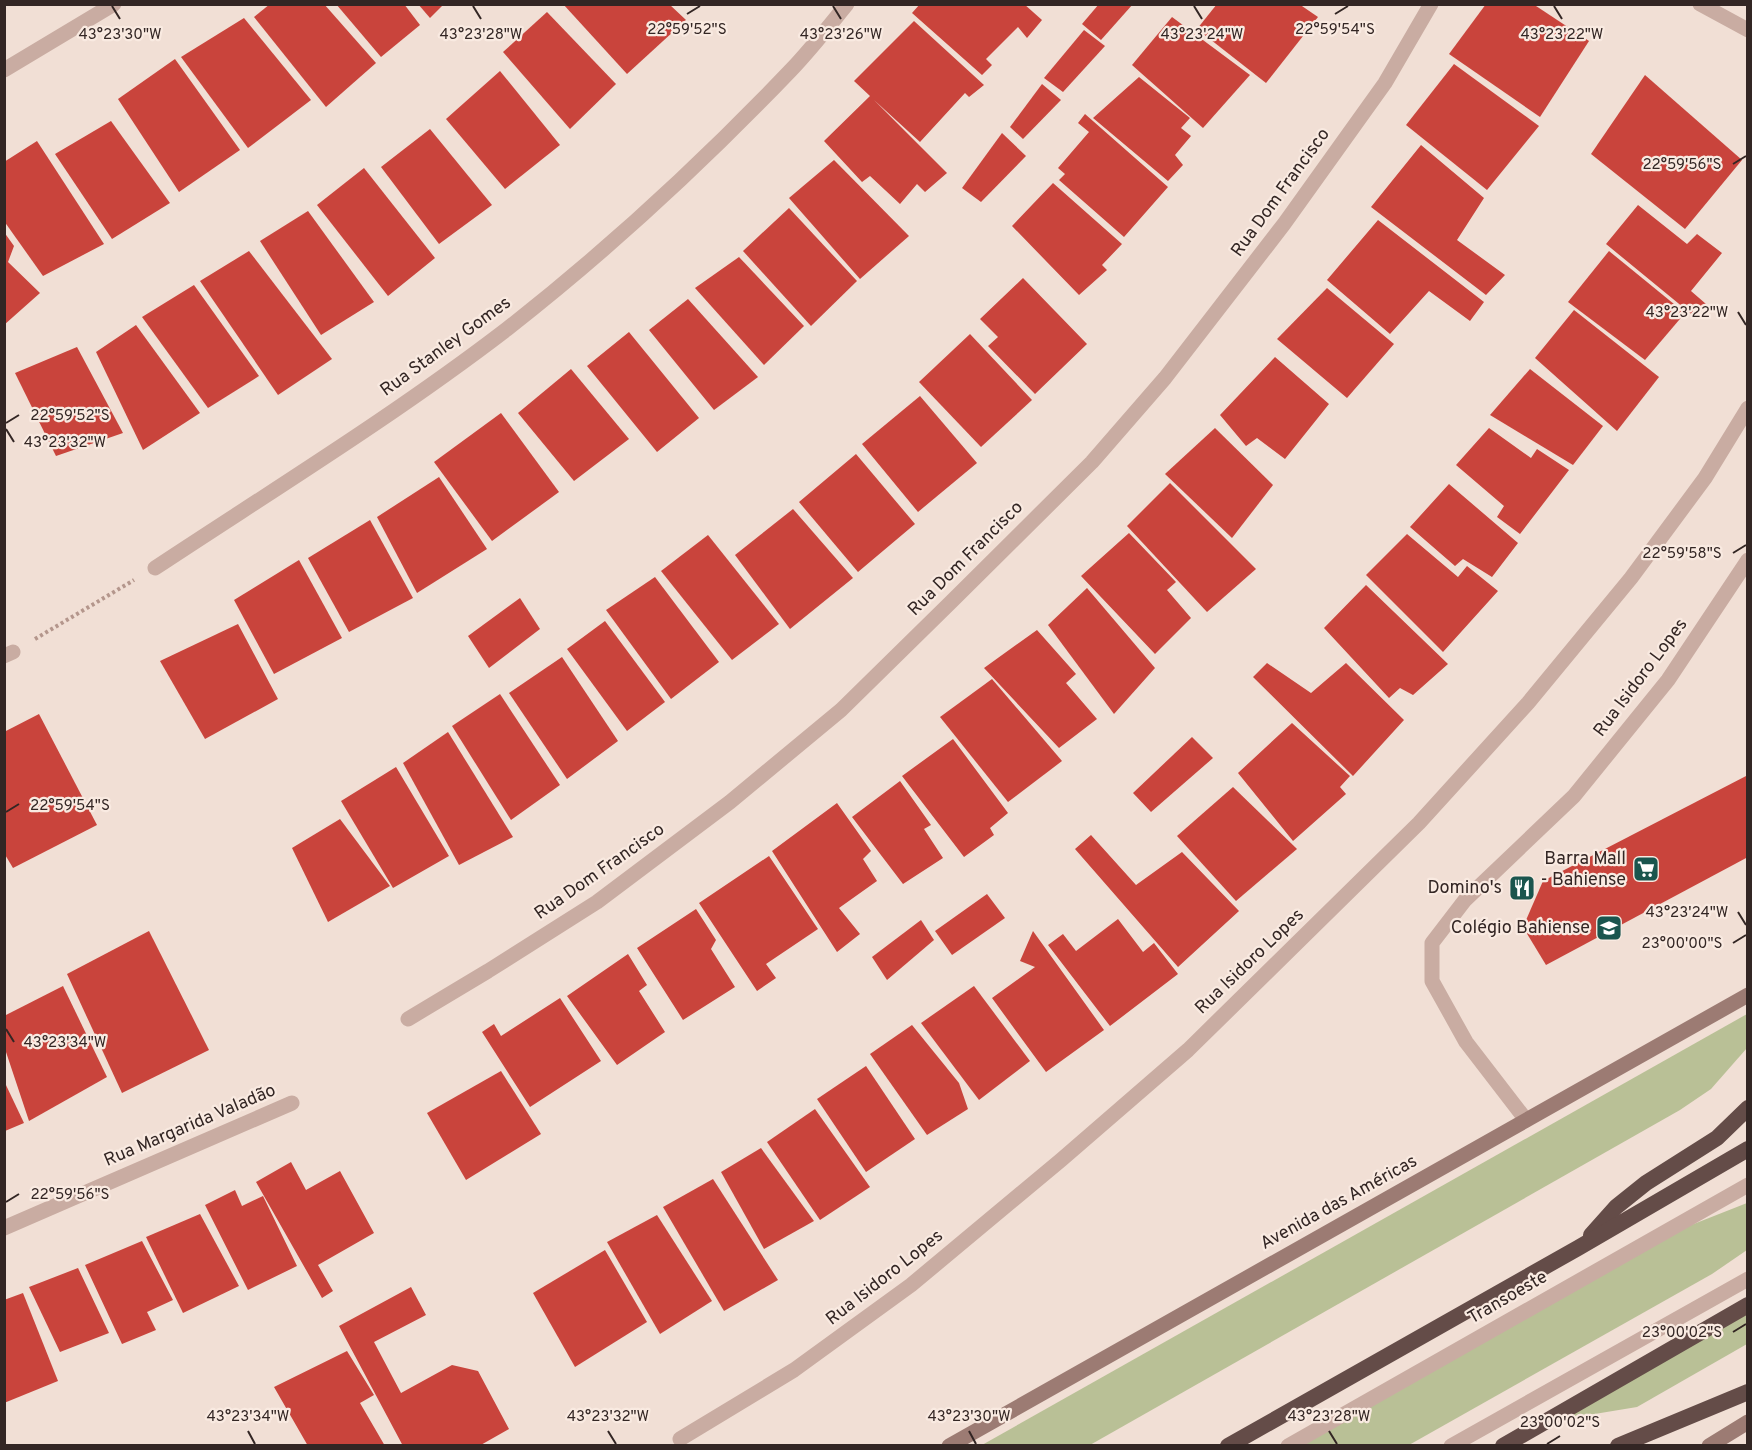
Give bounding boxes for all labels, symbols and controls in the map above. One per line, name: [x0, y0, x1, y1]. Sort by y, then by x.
text: 22°59'52"S: [647, 21, 727, 40]
text: 22°59'54"S: [1295, 21, 1375, 40]
text: 43°23'30"W: [78, 26, 162, 45]
text: 43°23'28"W: [440, 26, 522, 45]
text: 43°23'26"W: [800, 26, 882, 45]
text: 43°23'24"W: [1161, 26, 1243, 45]
text: 43°23'22"W: [1521, 26, 1603, 45]
street label: Rua Dom Francisco: [1227, 124, 1335, 262]
text: 22°59'56"S: [1642, 156, 1722, 175]
street label: Rua Stanley Gomes: [376, 292, 516, 402]
text: 43°23'22"W: [1646, 304, 1728, 323]
text: 22°59'52"S: [30, 407, 110, 426]
text: 43°23'32"W: [24, 434, 106, 453]
street label: Rua Dom Francisco: [904, 497, 1028, 621]
text: 22°59'58"S: [1642, 545, 1722, 564]
street label: Rua Isidoro Lopes: [1589, 614, 1693, 742]
text: 22°59'54"S: [30, 797, 110, 816]
street label: Rua Dom Francisco: [530, 818, 670, 926]
place label: Barra Mall - Bahiense: [1540, 848, 1626, 892]
supermarket icon: Barra Mall - Bahiense: [1631, 854, 1661, 884]
restaurant icon: Domino's: [1507, 873, 1537, 903]
place label: Domino's: [1427, 877, 1502, 900]
street label: Rua Isidoro Lopes: [1191, 904, 1309, 1020]
text: 43°23'24"W: [1646, 904, 1728, 923]
school or university icon: Colégio Bahiense: [1594, 913, 1624, 943]
place label: Colégio Bahiense: [1451, 917, 1590, 940]
text: 23°00'00"S: [1642, 935, 1722, 954]
text: 43°23'34"W: [24, 1034, 106, 1053]
street label: Rua Margarida Valadão: [101, 1079, 279, 1173]
street label: Avenida das Américas: [1256, 1150, 1422, 1256]
text: 22°59'56"S: [30, 1186, 110, 1205]
street label: Rua Isidoro Lopes: [822, 1225, 948, 1331]
street label: Transoeste: [1464, 1266, 1552, 1330]
text: 23°00'02"S: [1642, 1324, 1722, 1343]
text: 43°23'34"W: [207, 1408, 289, 1427]
text: 43°23'32"W: [567, 1408, 649, 1427]
text: 43°23'30"W: [927, 1408, 1011, 1427]
text: 43°23'28"W: [1288, 1408, 1370, 1427]
text: 23°00'02"S: [1520, 1414, 1600, 1433]

